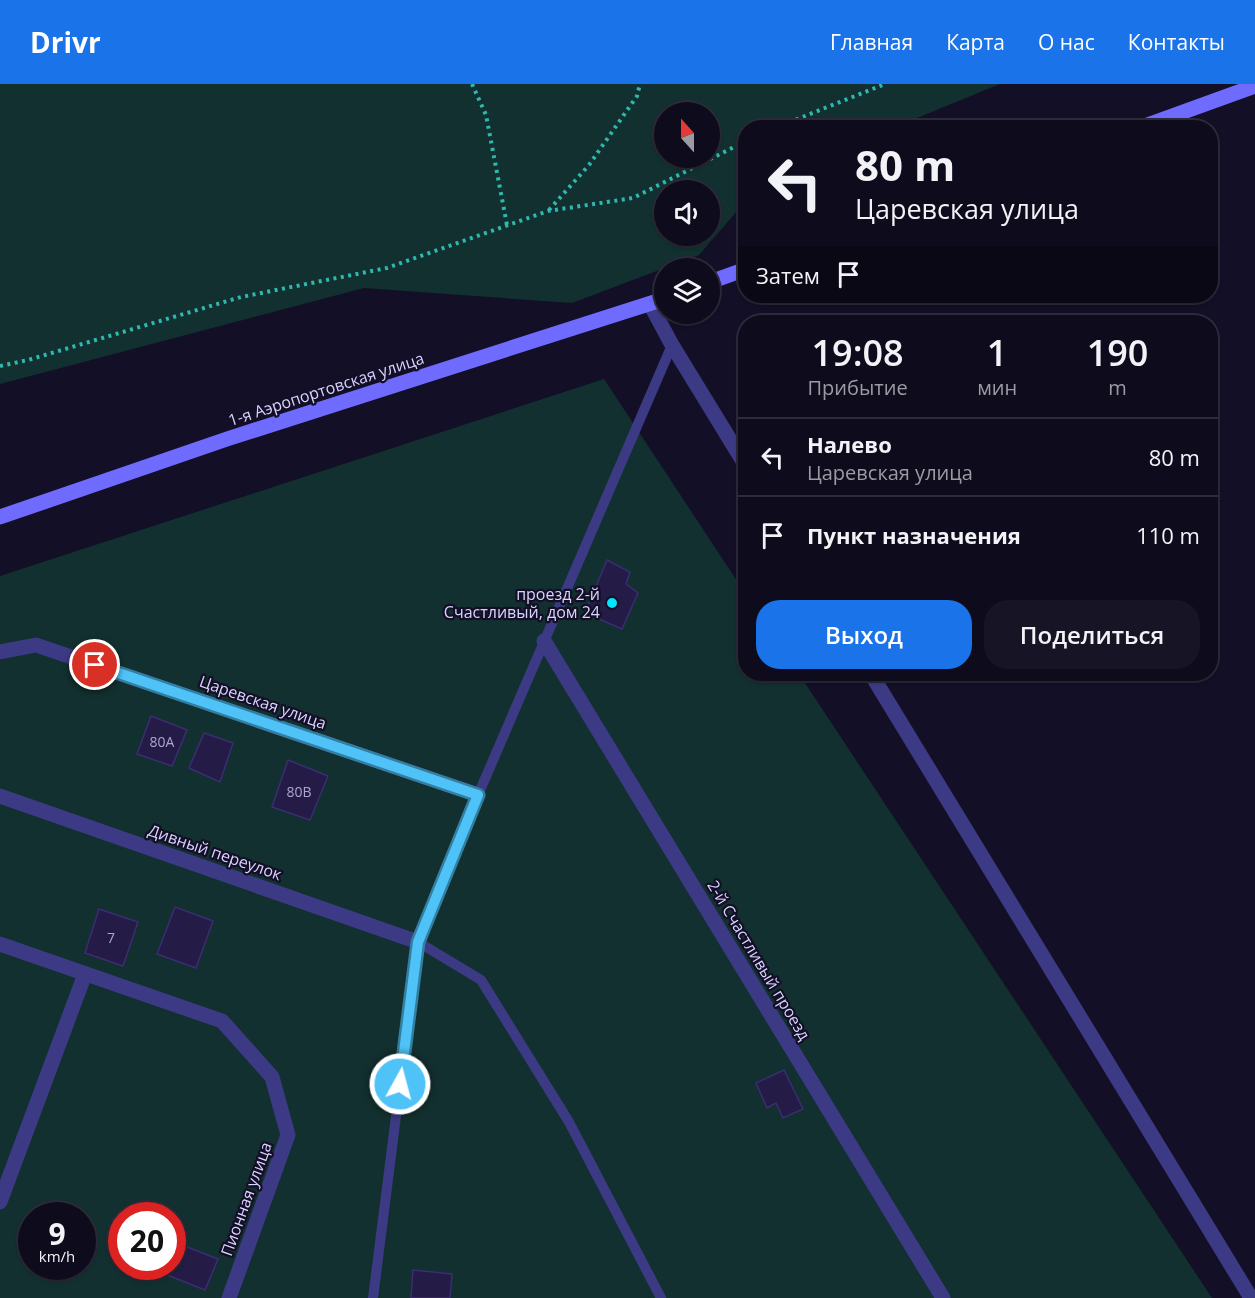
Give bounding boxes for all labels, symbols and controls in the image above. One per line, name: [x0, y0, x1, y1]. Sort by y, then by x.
text: Drivr: [30, 23, 101, 61]
text: Главная: [830, 28, 913, 56]
text: Карта: [946, 28, 1005, 56]
text: О нас: [1038, 28, 1095, 56]
text: Контакты: [1128, 28, 1225, 56]
north arrow: [654, 102, 720, 168]
map controls: [654, 102, 720, 324]
text: 80 m: [855, 136, 955, 193]
icon: left: [756, 144, 834, 222]
button: sound: [654, 180, 720, 246]
text: Царевская улица: [855, 190, 1079, 227]
button: layers: [654, 258, 720, 324]
icon: arrive: [832, 258, 865, 291]
text: Затем: [756, 260, 820, 290]
text: 19:08: [811, 328, 904, 377]
text: 1: [987, 328, 1007, 377]
text: 190: [1087, 328, 1148, 377]
street label: 1-я Аэропортовская улица: [225, 347, 427, 431]
text: Прибытие: [808, 374, 908, 401]
text: мин: [977, 374, 1017, 401]
text: m: [1108, 374, 1127, 401]
text: Налево: [807, 429, 892, 459]
icon: left: [756, 441, 789, 474]
text: 80 m: [1149, 442, 1200, 472]
text: Царевская улица: [807, 459, 973, 486]
icon: arrive: [756, 519, 789, 552]
text: Пункт назначения: [807, 520, 1021, 550]
text: 110 m: [1136, 520, 1200, 550]
place label: проезд 2-й Счастливый, дом 24: [444, 583, 600, 623]
marker: проезд 2-й Счастливый, дом 24: [605, 596, 619, 610]
button: Выход: [756, 600, 972, 669]
button: Поделиться: [984, 600, 1200, 669]
pin: [69, 639, 120, 690]
icon: arrive: [78, 648, 111, 681]
street label: Царевская улица: [197, 670, 329, 734]
house number: 80А: [150, 732, 175, 751]
house number: 80В: [286, 782, 312, 801]
street label: Дивный переулок: [145, 819, 285, 885]
street label: 2-й Счастливый проезд: [702, 876, 816, 1044]
house number: 7: [107, 928, 115, 947]
position arrow: [368, 1052, 432, 1116]
street label: Пионная улица: [215, 1139, 277, 1259]
speed limit sign: 20: [108, 1202, 186, 1280]
text: 9: [48, 1213, 66, 1254]
text: km/h: [39, 1246, 75, 1266]

